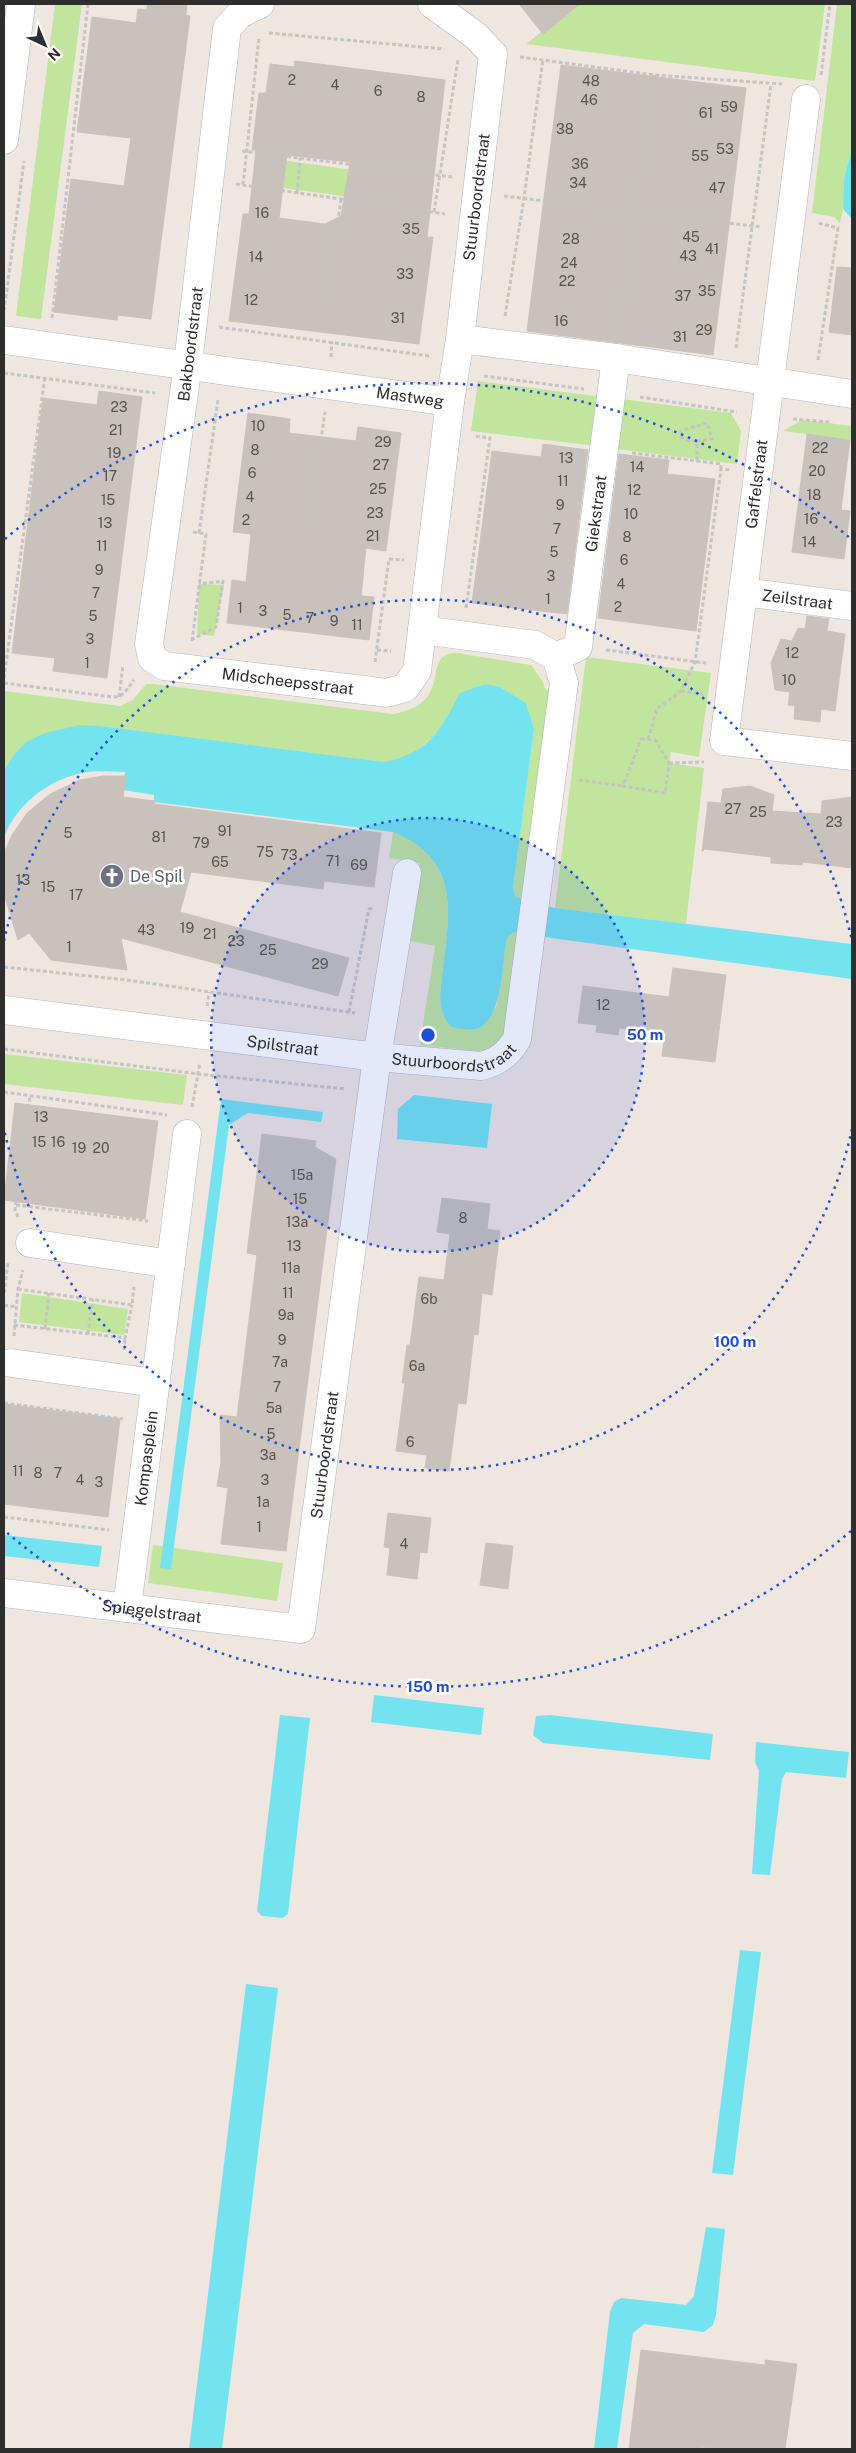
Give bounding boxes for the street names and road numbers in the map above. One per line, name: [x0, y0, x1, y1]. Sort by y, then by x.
street label: Stuurboordstraat: [459, 132, 494, 262]
street label: Bakboordstraat: [174, 286, 207, 403]
street label: Mastweg: [375, 383, 445, 411]
street label: Gaffelstraat: [742, 438, 771, 530]
street label: Giekstraat: [582, 474, 611, 553]
street label: Zeilstraat: [761, 586, 834, 613]
street label: Midscheepsstraat: [221, 664, 355, 699]
street label: Spilstraat: [245, 1032, 320, 1060]
street label: Stuurboordstraat: [391, 1040, 521, 1076]
street label: Stuurboordstraat: [307, 1390, 343, 1520]
street label: Kompasplein: [131, 1409, 162, 1507]
street label: Spiegelstraat: [101, 1596, 203, 1627]

